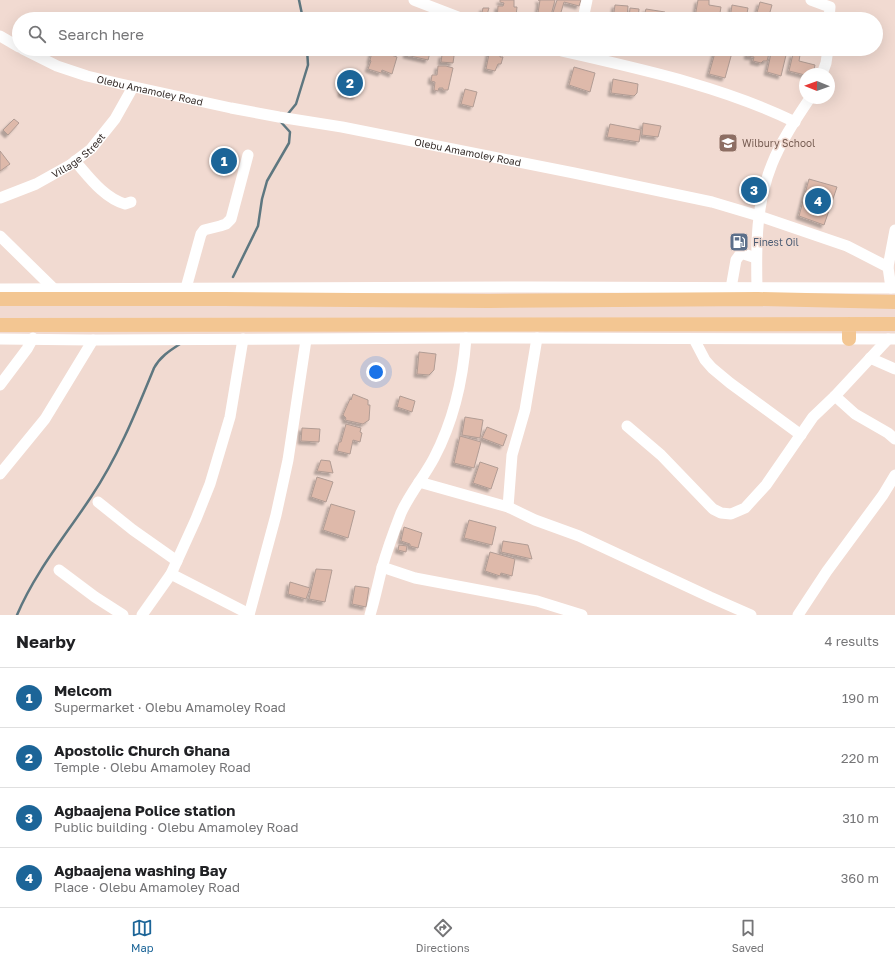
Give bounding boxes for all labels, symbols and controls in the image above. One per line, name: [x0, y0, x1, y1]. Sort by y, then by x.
search box: [12, 12, 883, 56]
icon: search: [26, 23, 48, 45]
text: Search here: [58, 25, 144, 43]
pin: 2: [337, 68, 363, 98]
north arrow: [799, 68, 835, 104]
street label: Olebu Amamoley Road: [95, 72, 204, 108]
street label: Village Street: [49, 131, 107, 180]
school or university icon: Wilbury School: [717, 132, 739, 154]
street label: Olebu Amamoley Road: [413, 136, 522, 168]
place label: Wilbury School: [742, 137, 815, 149]
pin: 1: [211, 146, 237, 176]
pin: 3: [741, 175, 767, 205]
pin: 4: [805, 186, 831, 216]
fuel station icon: Finest Oil: [728, 231, 750, 253]
place label: Finest Oil: [753, 236, 799, 248]
your location: [366, 362, 386, 382]
text: Nearby: [16, 631, 76, 652]
text: 4 results: [825, 633, 879, 649]
text: Melcom: [54, 681, 112, 699]
text: 1: [26, 690, 32, 706]
text: 190 m: [842, 690, 879, 706]
text: Supermarket · Olebu Amamoley Road: [54, 699, 286, 715]
text: Apostolic Church Ghana: [54, 741, 230, 759]
text: 2: [25, 750, 33, 766]
text: 220 m: [841, 750, 879, 766]
text: Temple · Olebu Amamoley Road: [54, 759, 251, 775]
text: Agbaajena Police station: [54, 801, 235, 819]
text: 3: [25, 810, 33, 826]
text: 310 m: [842, 810, 879, 826]
text: Public building · Olebu Amamoley Road: [54, 819, 298, 835]
text: Agbaajena washing Bay: [54, 861, 227, 879]
text: 4: [25, 870, 33, 886]
text: 360 m: [841, 870, 879, 886]
text: Place · Olebu Amamoley Road: [54, 879, 240, 895]
tab: Map: [131, 917, 154, 954]
tab: Directions: [416, 917, 470, 954]
tab: Saved: [732, 917, 764, 954]

